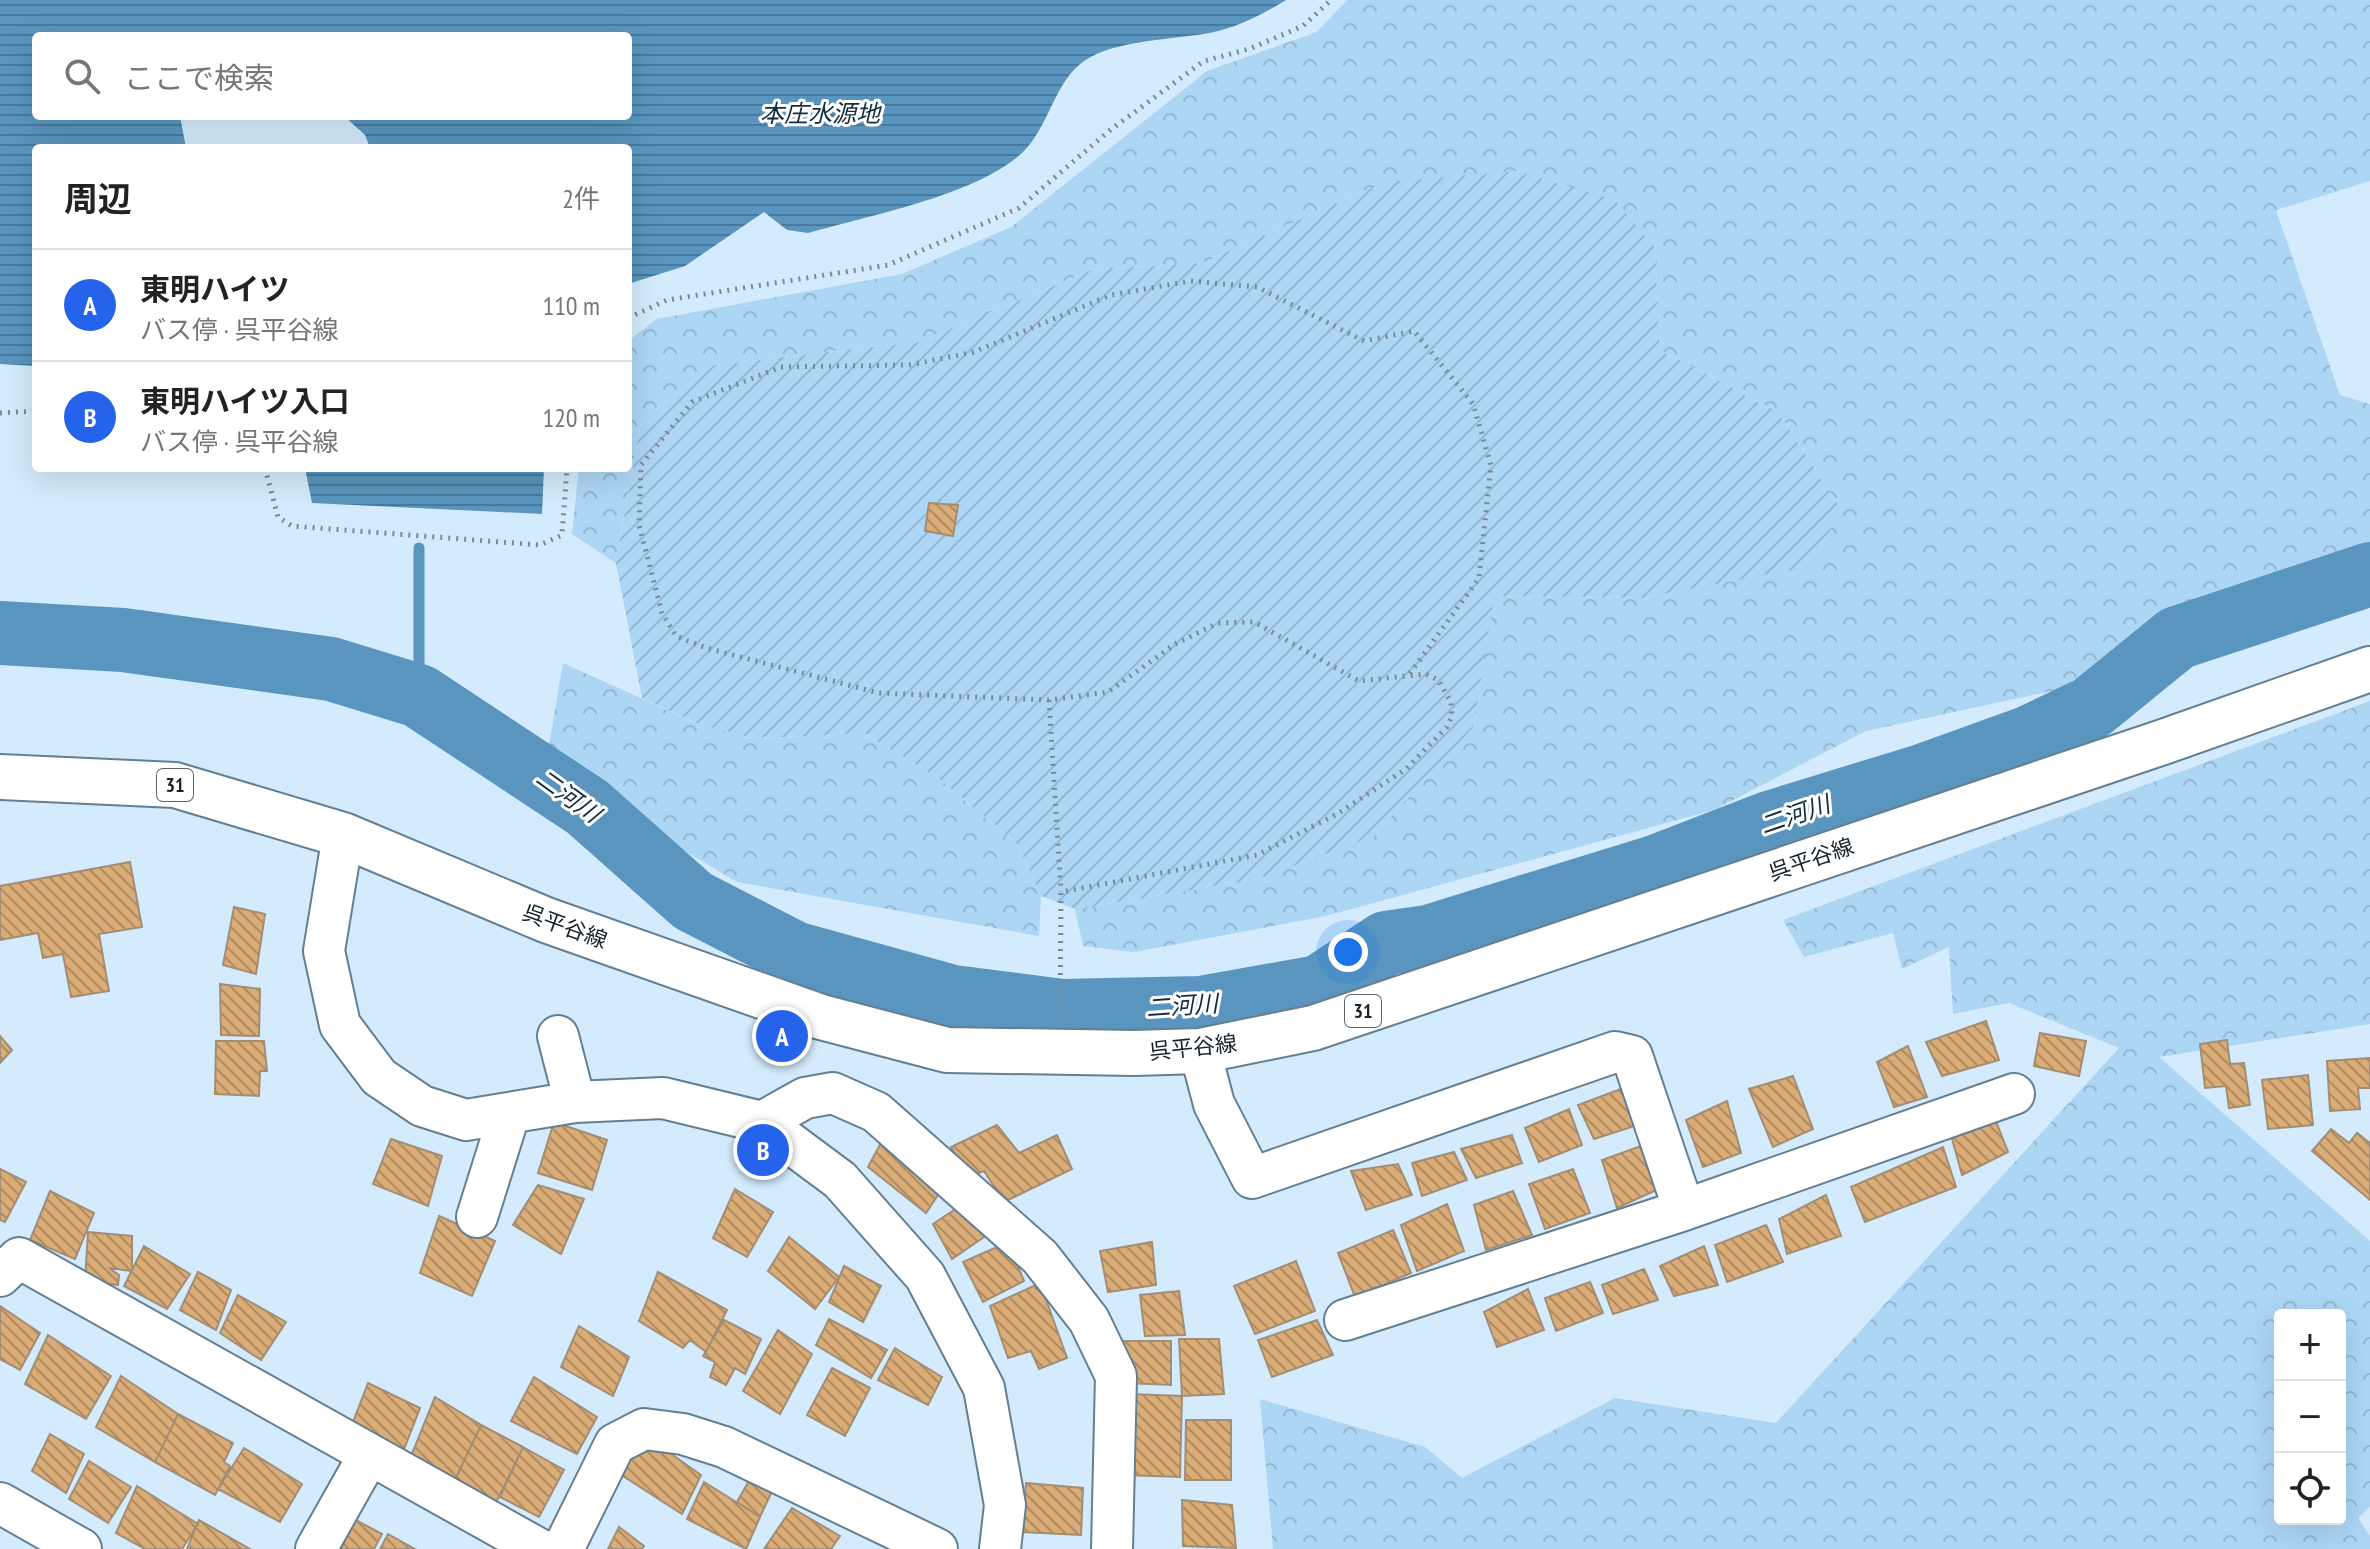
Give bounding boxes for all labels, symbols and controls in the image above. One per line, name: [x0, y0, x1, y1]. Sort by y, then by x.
search box: [32, 32, 632, 120]
icon: search: [60, 54, 104, 98]
text: ここで検索: [124, 58, 274, 97]
water label: 本庄水源地: [760, 98, 883, 129]
text: 周辺: [64, 176, 132, 220]
text: 2件: [562, 182, 600, 215]
text: 東明ハイツ: [140, 269, 289, 308]
text: A: [83, 289, 97, 322]
text: 110 m: [542, 289, 600, 322]
text: バス停 · 呉平谷線: [140, 313, 339, 346]
text: 東明ハイツ入口: [140, 381, 349, 420]
text: B: [84, 401, 96, 434]
text: 120 m: [542, 401, 600, 434]
text: バス停 · 呉平谷線: [140, 425, 339, 458]
water label: 二河川: [530, 762, 609, 831]
road number: 31: [157, 769, 193, 801]
water label: 二河川: [1756, 787, 1837, 841]
street label: 呉平谷線: [1765, 831, 1857, 887]
street label: 呉平谷線: [519, 898, 611, 954]
your location: [1328, 932, 1368, 972]
water label: 二河川: [1145, 987, 1222, 1023]
road number: 31: [1345, 995, 1381, 1027]
pin: A: [756, 1006, 808, 1066]
street label: 呉平谷線: [1148, 1028, 1238, 1066]
pin: B: [737, 1120, 789, 1180]
map controls: [2274, 1309, 2346, 1525]
button: +: [2274, 1309, 2346, 1381]
button: −: [2274, 1381, 2346, 1453]
button: locate: [2274, 1453, 2346, 1525]

